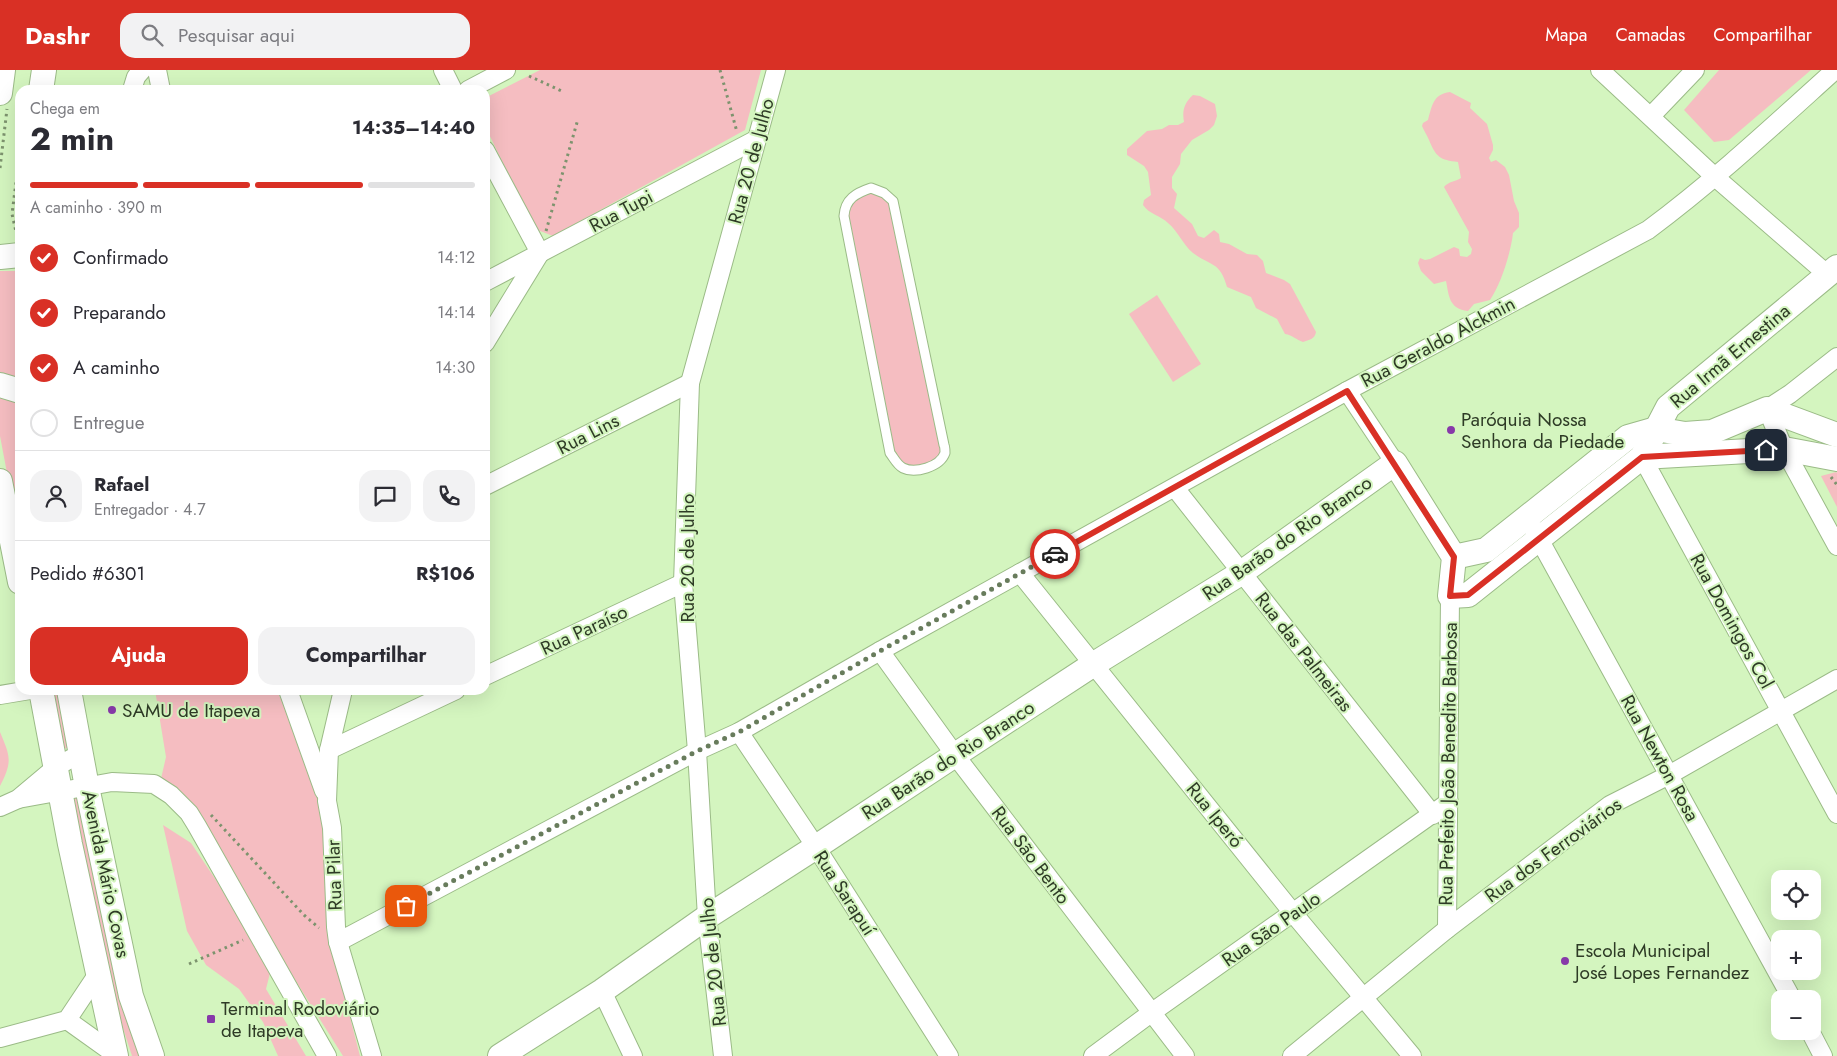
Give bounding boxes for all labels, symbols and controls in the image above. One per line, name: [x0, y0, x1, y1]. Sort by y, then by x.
search box: [120, 13, 470, 58]
text: Dashr: [25, 18, 90, 53]
icon: search: [138, 21, 166, 49]
text: Pesquisar aqui: [178, 22, 295, 49]
text: Mapa: [1545, 22, 1587, 48]
text: Camadas: [1615, 22, 1685, 48]
text: Compartilhar: [1713, 22, 1812, 48]
street label: Rua 20 de Julho: [721, 95, 781, 227]
text: Chega em: [30, 97, 100, 120]
text: 14:35–14:40: [352, 114, 475, 141]
text: 2 min: [30, 116, 114, 162]
street label: Rua Tupi: [584, 183, 658, 239]
text: A caminho · 390 m: [30, 196, 162, 219]
icon: check: [30, 244, 58, 272]
text: Confirmado: [73, 244, 168, 271]
text: 14:12: [437, 246, 475, 269]
street label: Rua Geraldo Alckmin: [1356, 290, 1520, 394]
street label: Rua Irmã Ernestina: [1664, 298, 1796, 414]
icon: check: [30, 299, 58, 327]
text: Preparando: [73, 299, 166, 326]
text: 14:14: [437, 301, 475, 324]
icon: check: [30, 354, 58, 382]
text: A caminho: [73, 354, 160, 381]
text: 14:30: [435, 356, 475, 379]
place label: Paróquia Nossa Senhora da Piedade: [1461, 406, 1624, 455]
street label: Rua Lins: [552, 407, 624, 461]
text: Entregue: [73, 409, 145, 436]
marker: Paróquia Nossa Senhora da Piedade: [1445, 424, 1457, 436]
pin: [1745, 429, 1787, 471]
icon: home: [1752, 436, 1780, 464]
street label: Rua Barão do Rio Branco: [1197, 469, 1377, 607]
button: person: [30, 470, 82, 522]
button: chat: [359, 470, 411, 522]
button: phone: [423, 470, 475, 522]
text: Rafael: [94, 471, 149, 498]
street label: Rua 20 de Julho: [674, 494, 701, 622]
text: Entregador · 4.7: [94, 498, 206, 521]
courier: [1030, 529, 1080, 579]
icon: car: [1041, 540, 1069, 568]
street label: Rua Domingos Col: [1684, 549, 1780, 693]
text: Pedido #6301: [30, 560, 145, 587]
text: R$106: [416, 560, 475, 587]
street label: Rua das Palmeiras: [1249, 587, 1359, 718]
street label: Rua Paraíso: [536, 598, 632, 662]
street label: Rua Prefeito João Benedito Barbosa: [1432, 622, 1464, 906]
button: Ajuda: [30, 627, 248, 685]
button: Compartilhar: [258, 627, 475, 685]
street label: Rua Newton Rosa: [1614, 690, 1706, 826]
street label: Rua Barão do Rio Branco: [856, 694, 1040, 826]
place label: SAMU de Itapeva: [122, 697, 260, 724]
marker: SAMU de Itapeva: [106, 704, 118, 716]
street label: Rua Iperó: [1180, 776, 1250, 854]
street label: Avenida Mário Covas: [75, 788, 137, 960]
street label: Rua dos Ferroviários: [1479, 791, 1627, 909]
street label: Rua São Bento: [985, 800, 1077, 910]
street label: Rua Pilar: [319, 839, 349, 911]
street label: Rua Sarapuí: [807, 845, 883, 942]
map controls: [1771, 870, 1821, 1040]
button: locate: [1771, 870, 1821, 920]
pin: [385, 885, 427, 927]
street label: Rua São Paulo: [1216, 885, 1326, 973]
icon: bag: [392, 892, 420, 920]
street label: Rua 20 de Julho: [693, 896, 733, 1028]
button: +: [1771, 930, 1821, 980]
place label: Escola Municipal José Lopes Fernandez: [1572, 937, 1750, 986]
marker: Escola Municipal José Lopes Fernandez: [1559, 955, 1571, 967]
button: −: [1771, 990, 1821, 1040]
place label: Terminal Rodoviário de Itapeva: [221, 995, 379, 1044]
marker: Terminal Rodoviário de Itapeva: [205, 1013, 217, 1025]

